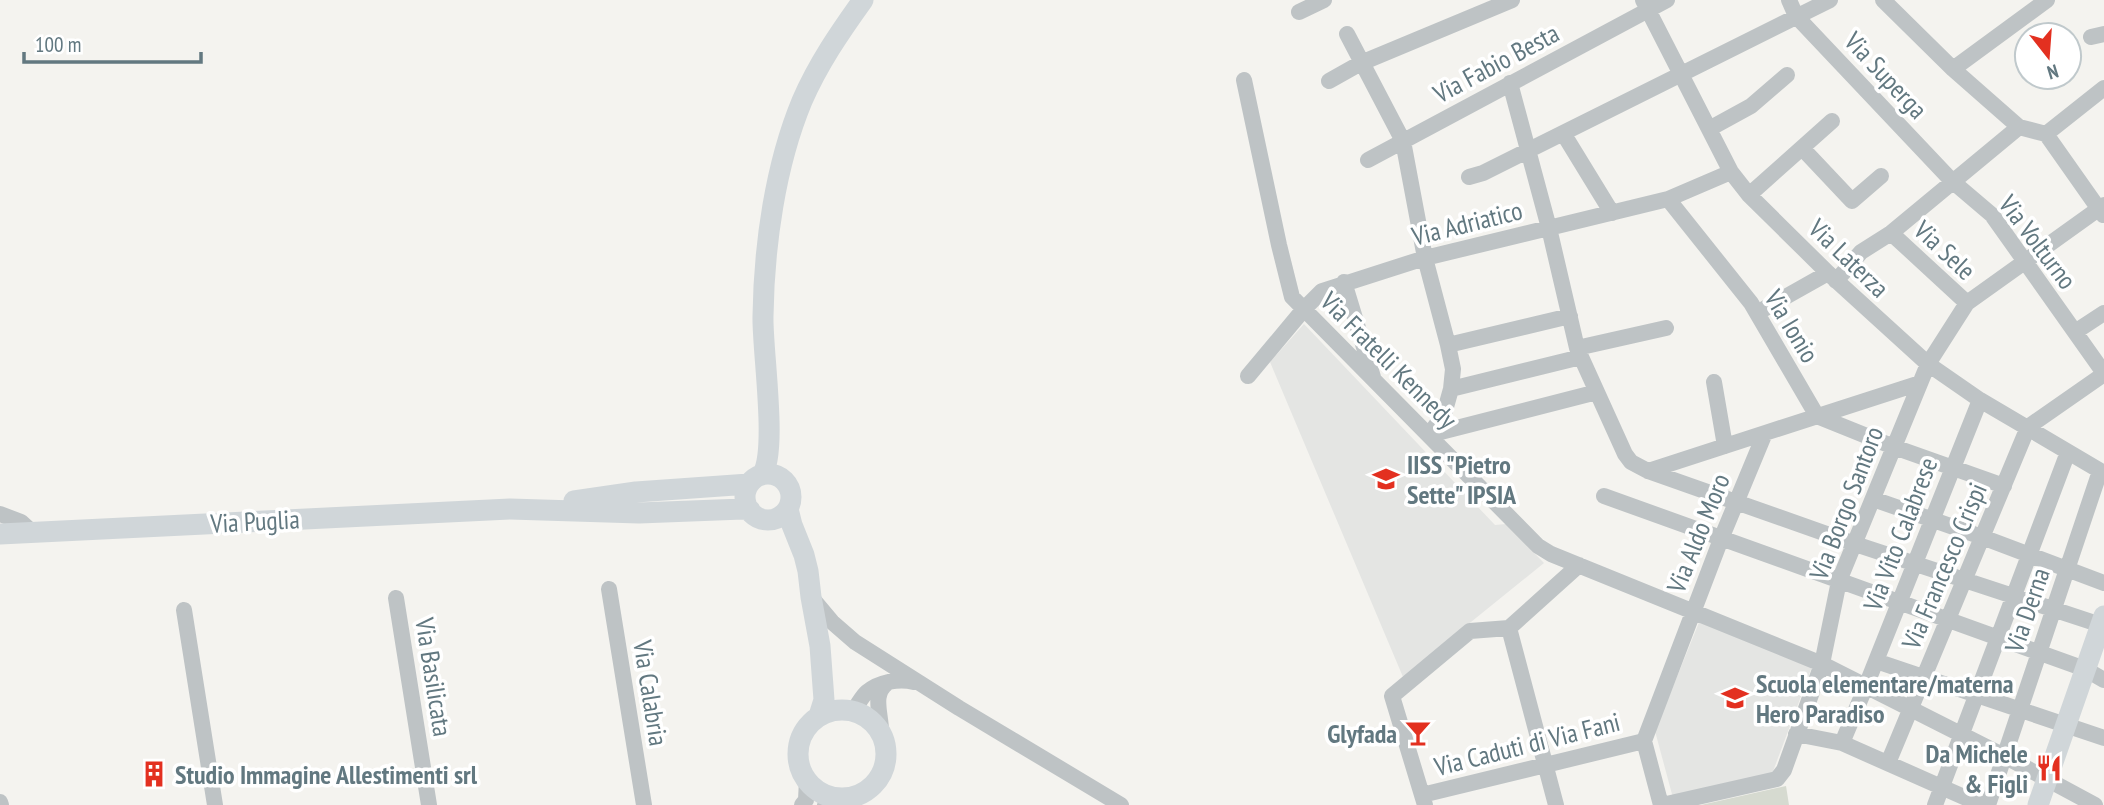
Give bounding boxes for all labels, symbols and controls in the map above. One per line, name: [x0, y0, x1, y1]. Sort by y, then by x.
street label: Via Fabio Besta: [1427, 16, 1565, 110]
scale bar: [24, 21, 201, 65]
north arrow: [2013, 21, 2083, 91]
street label: Via Superga: [1837, 24, 1934, 125]
text: 100 m: [35, 31, 81, 58]
text: N: [2045, 59, 2061, 85]
street label: Via Volturno: [1991, 188, 2084, 296]
street label: Via Adriatico: [1407, 193, 1526, 253]
street label: Via Laterza: [1801, 211, 1896, 304]
street label: Via Sele: [1907, 213, 1983, 287]
street label: Via Ionio: [1757, 283, 1827, 368]
street label: Via Fratelli Kennedy: [1313, 284, 1464, 435]
street label: Via Borgo Santoro: [1801, 422, 1890, 585]
place label: IISS "Pietro Sette" IPSIA: [1407, 448, 1517, 511]
street label: Via Vito Calabrese: [1855, 453, 1944, 616]
school or university icon: IISS "Pietro Sette" IPSIA: [1371, 464, 1401, 494]
street label: Via Aldo Moro: [1659, 469, 1737, 598]
street label: Via Francesco Crispi: [1894, 478, 1994, 655]
street label: Via Puglia: [209, 502, 300, 540]
street label: Via Derna: [1997, 564, 2057, 657]
street label: Via Basilicata: [408, 614, 460, 739]
street label: Via Calabria: [626, 637, 676, 748]
place label: Scuola elementare/materna Hero Paradiso: [1756, 667, 2014, 730]
school or university icon: Scuola elementare/materna Hero Paradiso: [1720, 683, 1750, 713]
street label: Via Caduti di Via Fani: [1430, 705, 1623, 783]
place label: Glyfada: [1327, 717, 1397, 750]
bar icon: Glyfada: [1403, 718, 1433, 748]
place label: Da Michele & Figli: [1926, 737, 2028, 800]
restaurant icon: Da Michele & Figli: [2034, 753, 2064, 783]
place label: Studio Immagine Allestimenti srl: [175, 758, 478, 791]
building icon: Studio Immagine Allestimenti srl: [139, 759, 169, 789]

